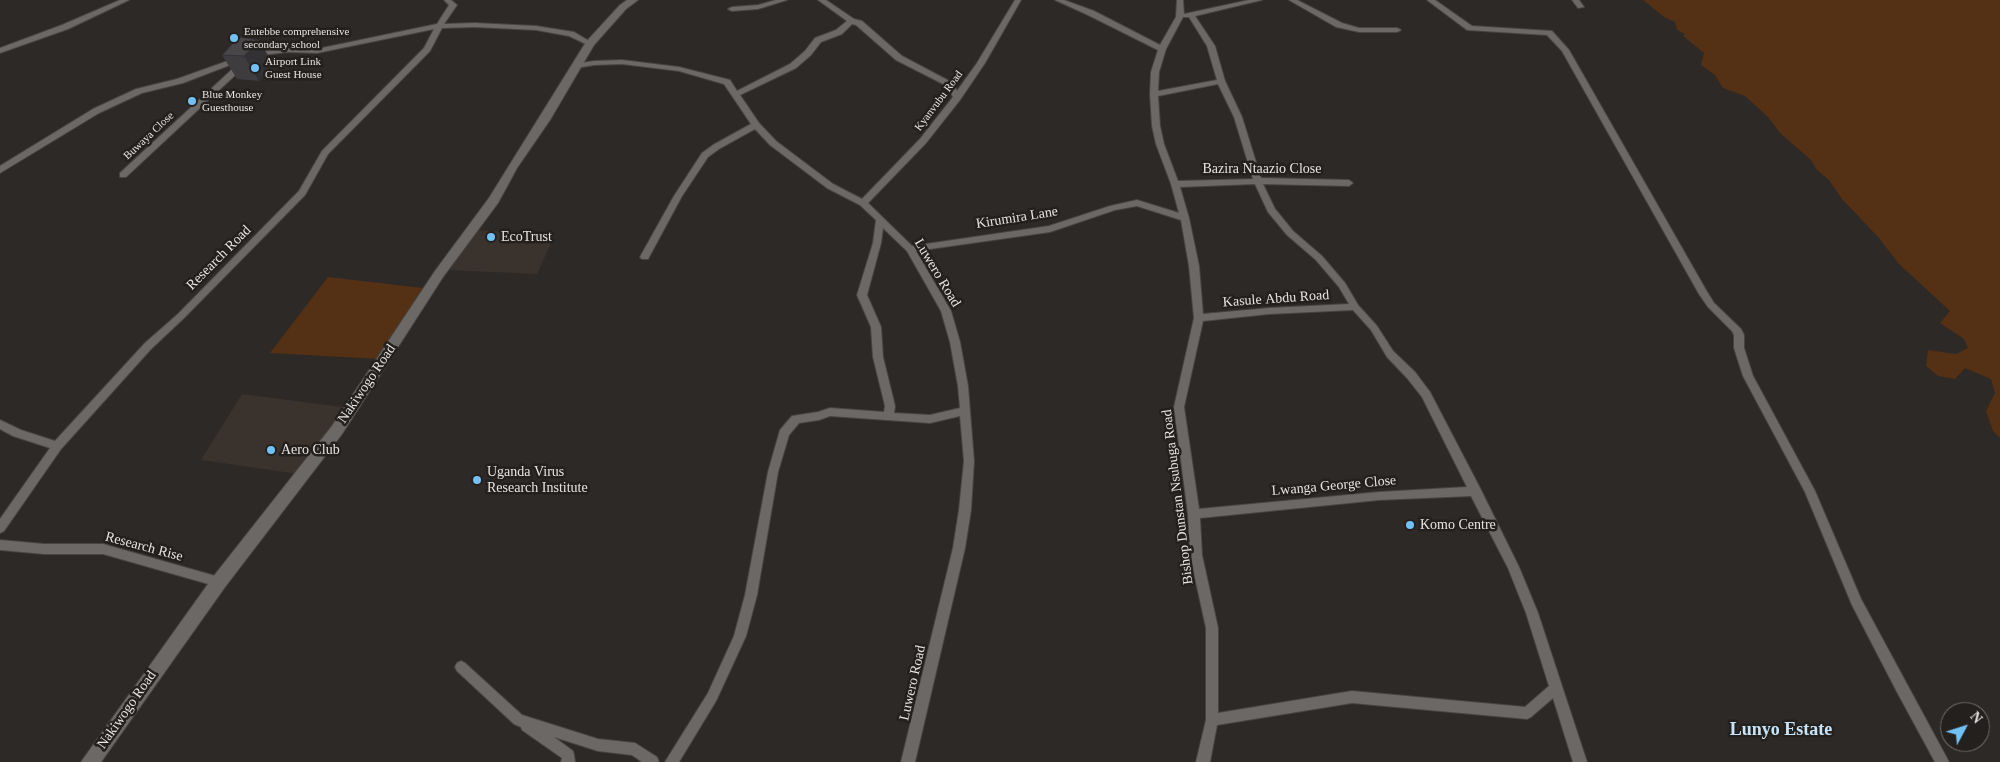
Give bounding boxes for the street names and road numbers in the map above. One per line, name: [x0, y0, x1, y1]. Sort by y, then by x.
street label: Kyanvubu Road: [912, 68, 966, 134]
street label: Buwaya Close: [121, 109, 177, 163]
street label: Bazira Ntaazio Close: [1203, 161, 1321, 177]
street label: Kirumira Lane: [975, 203, 1059, 233]
street label: Research Road: [183, 222, 255, 294]
street label: Luwero Road: [910, 236, 964, 310]
street label: Kasule Abdu Road: [1222, 287, 1330, 311]
street label: Nakiwogo Road: [334, 341, 400, 427]
street label: Bishop Dunstan Nsubuga Road: [1159, 409, 1197, 585]
street label: Lwanga George Close: [1271, 472, 1397, 500]
street label: Research Rise: [103, 529, 185, 565]
street label: Luwero Road: [896, 644, 930, 722]
street label: Nakiwogo Road: [94, 668, 160, 752]

